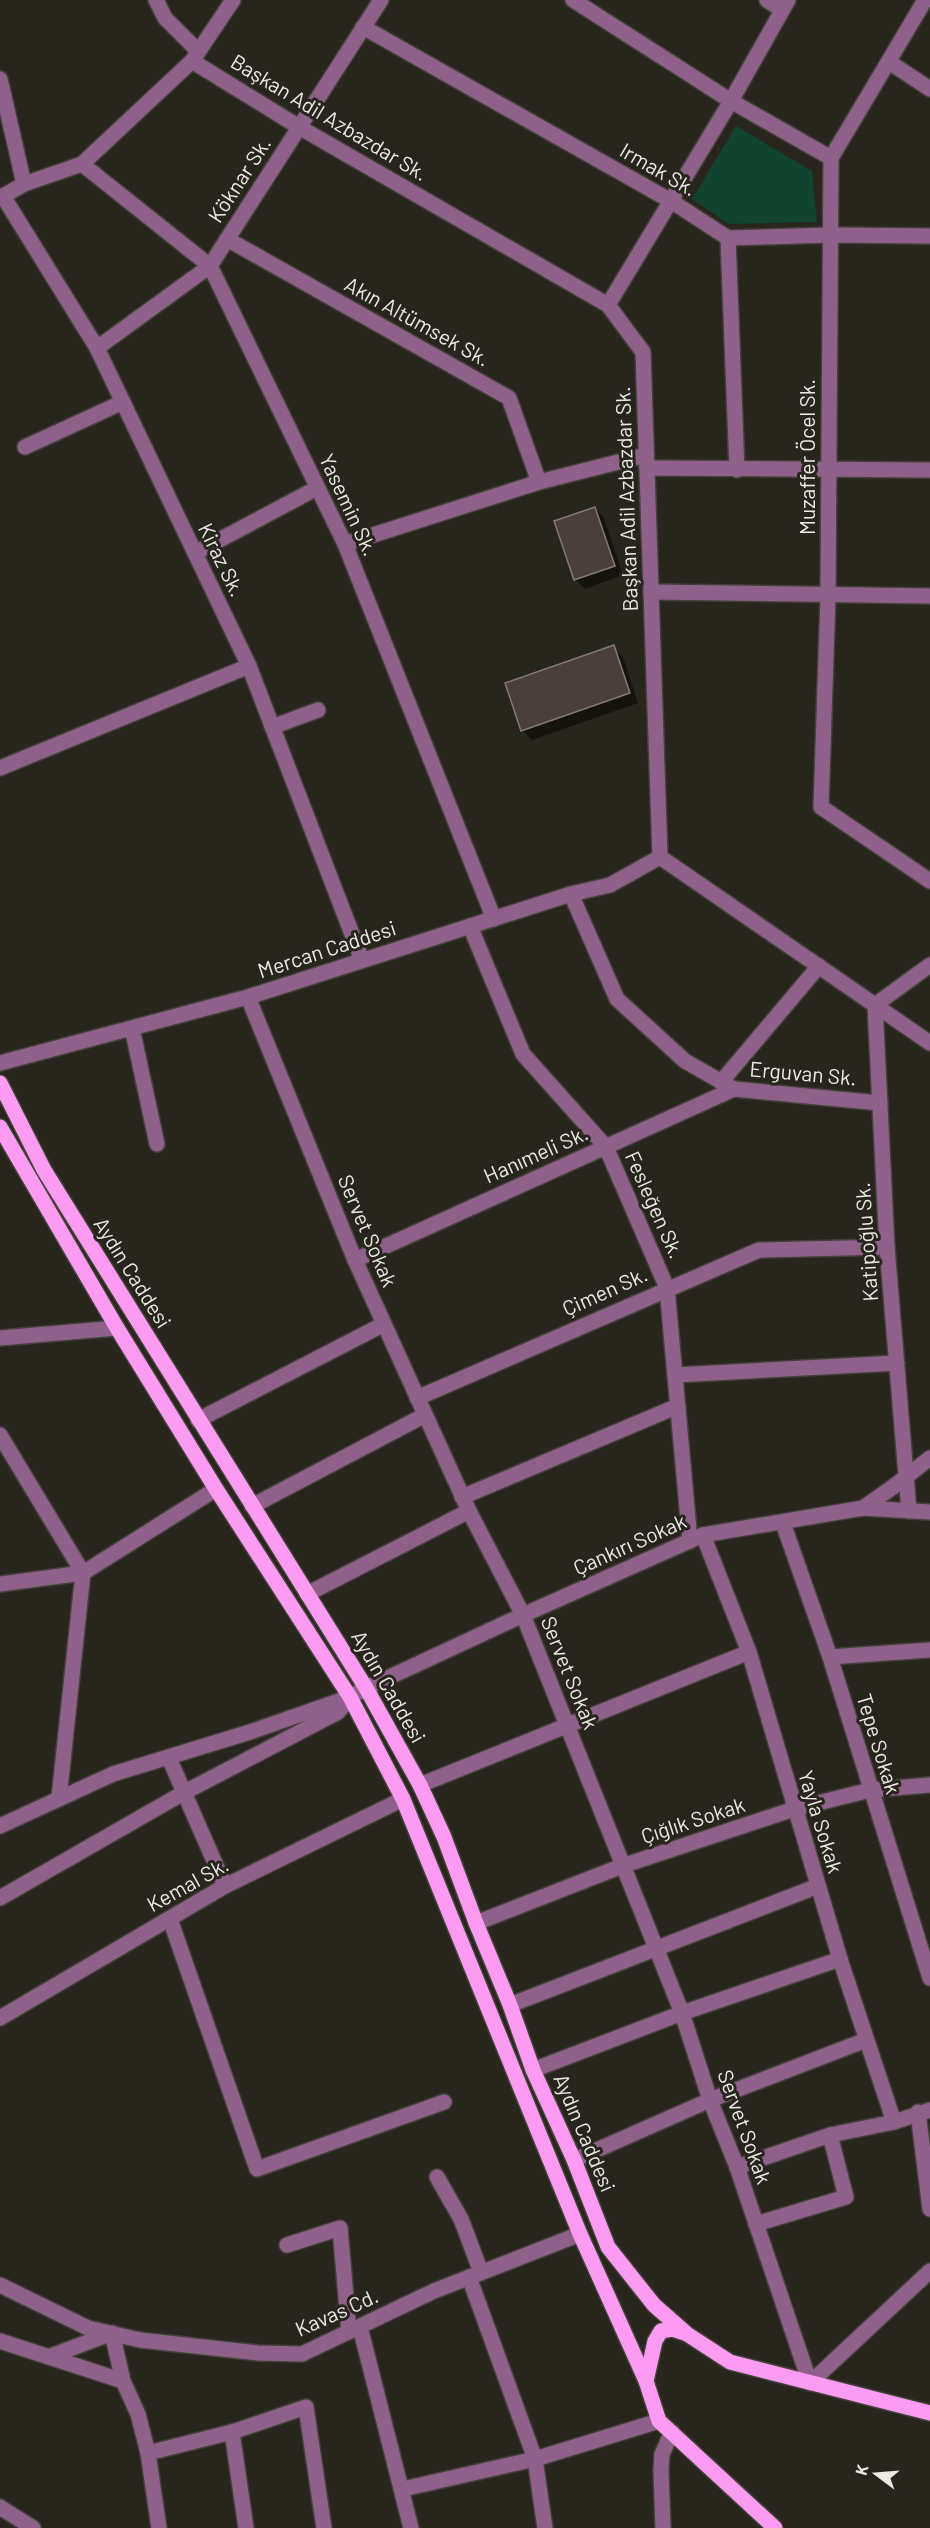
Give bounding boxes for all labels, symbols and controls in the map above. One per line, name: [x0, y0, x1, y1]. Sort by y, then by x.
street label: Başkan Adil Azbazdar Sk.: [227, 48, 433, 185]
street label: Köknar Sk.: [202, 132, 276, 227]
street label: Irmak Sk.: [616, 137, 702, 201]
street label: Akın Altümsek Sk.: [341, 271, 495, 371]
street label: Muzaffer Öcel Sk.: [794, 379, 819, 535]
street label: Başkan Adil Azbazdar Sk.: [609, 386, 642, 612]
street label: Yasemin Sk.: [315, 449, 384, 559]
street label: Kiraz Sk.: [194, 519, 251, 600]
street label: Mercan Caddesi: [254, 914, 399, 983]
street label: Erguvan Sk.: [749, 1055, 858, 1090]
street label: Hanımeli Sk.: [479, 1119, 591, 1188]
street label: Fesleğen Sk.: [621, 1147, 690, 1262]
street label: Servet Sokak: [334, 1171, 403, 1290]
street label: Katipoğlu Sk.: [849, 1182, 882, 1303]
street label: Aydın Caddesi: [89, 1212, 177, 1332]
street label: Çimen Sk.: [558, 1261, 651, 1320]
street label: Çankırı Sokak: [569, 1508, 690, 1580]
street label: Servet Sokak: [536, 1612, 604, 1733]
street label: Aydın Caddesi: [347, 1626, 432, 1747]
street label: Tepe Sokak: [852, 1690, 907, 1797]
street label: Yayla Sokak: [794, 1767, 849, 1876]
street label: Çığlık Sokak: [637, 1791, 748, 1848]
street label: Kemal Sk.: [142, 1851, 232, 1916]
street label: Servet Sokak: [713, 2066, 778, 2187]
street label: Aydın Caddesi: [549, 2070, 621, 2195]
street label: Kavas Cd.: [291, 2282, 382, 2341]
north arrow: [846, 2444, 906, 2504]
text: K: [851, 2462, 872, 2477]

